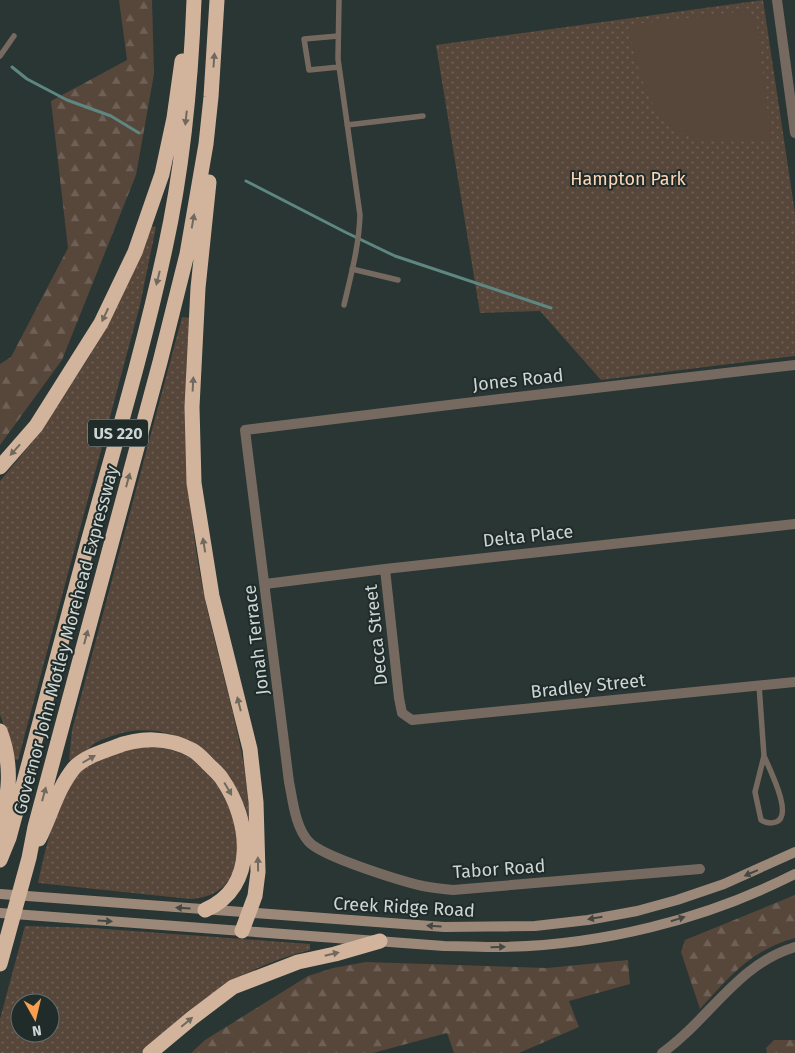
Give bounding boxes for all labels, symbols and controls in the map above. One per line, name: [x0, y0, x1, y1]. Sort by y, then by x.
one-way arrow: [210, 52, 218, 68]
one-way arrow: [182, 111, 190, 127]
park label: Hampton Park: [570, 168, 687, 190]
one-way arrow: [189, 213, 197, 228]
one-way arrow: [154, 271, 162, 286]
one-way arrow: [101, 308, 109, 322]
street label: Jones Road: [472, 364, 564, 396]
one-way arrow: [190, 375, 198, 391]
road number: US 220: [88, 419, 148, 446]
one-way arrow: [10, 444, 21, 456]
street label: Governor John Motley Morehead Expressway: [9, 463, 123, 817]
one-way arrow: [125, 472, 133, 487]
street label: Delta Place: [482, 520, 574, 552]
one-way arrow: [199, 537, 207, 553]
street label: Decca Street: [360, 583, 392, 687]
street label: Jonah Terrace: [238, 584, 274, 696]
one-way arrow: [83, 629, 91, 644]
street label: Bradley Street: [530, 669, 647, 703]
one-way arrow: [234, 696, 242, 711]
one-way arrow: [82, 754, 95, 763]
one-way arrow: [224, 783, 233, 796]
one-way arrow: [40, 786, 48, 801]
street label: Tabor Road: [452, 855, 546, 883]
one-way arrow: [254, 856, 262, 872]
one-way arrow: [744, 869, 758, 877]
street label: Creek Ridge Road: [333, 892, 475, 922]
one-way arrow: [175, 904, 191, 912]
one-way arrow: [587, 915, 603, 923]
one-way arrow: [671, 915, 686, 923]
one-way arrow: [98, 917, 114, 925]
one-way arrow: [425, 922, 441, 930]
one-way arrow: [491, 942, 507, 950]
one-way arrow: [325, 950, 340, 958]
north arrow: [10, 993, 60, 1043]
one-way arrow: [180, 1016, 193, 1027]
text: N: [31, 1021, 43, 1039]

